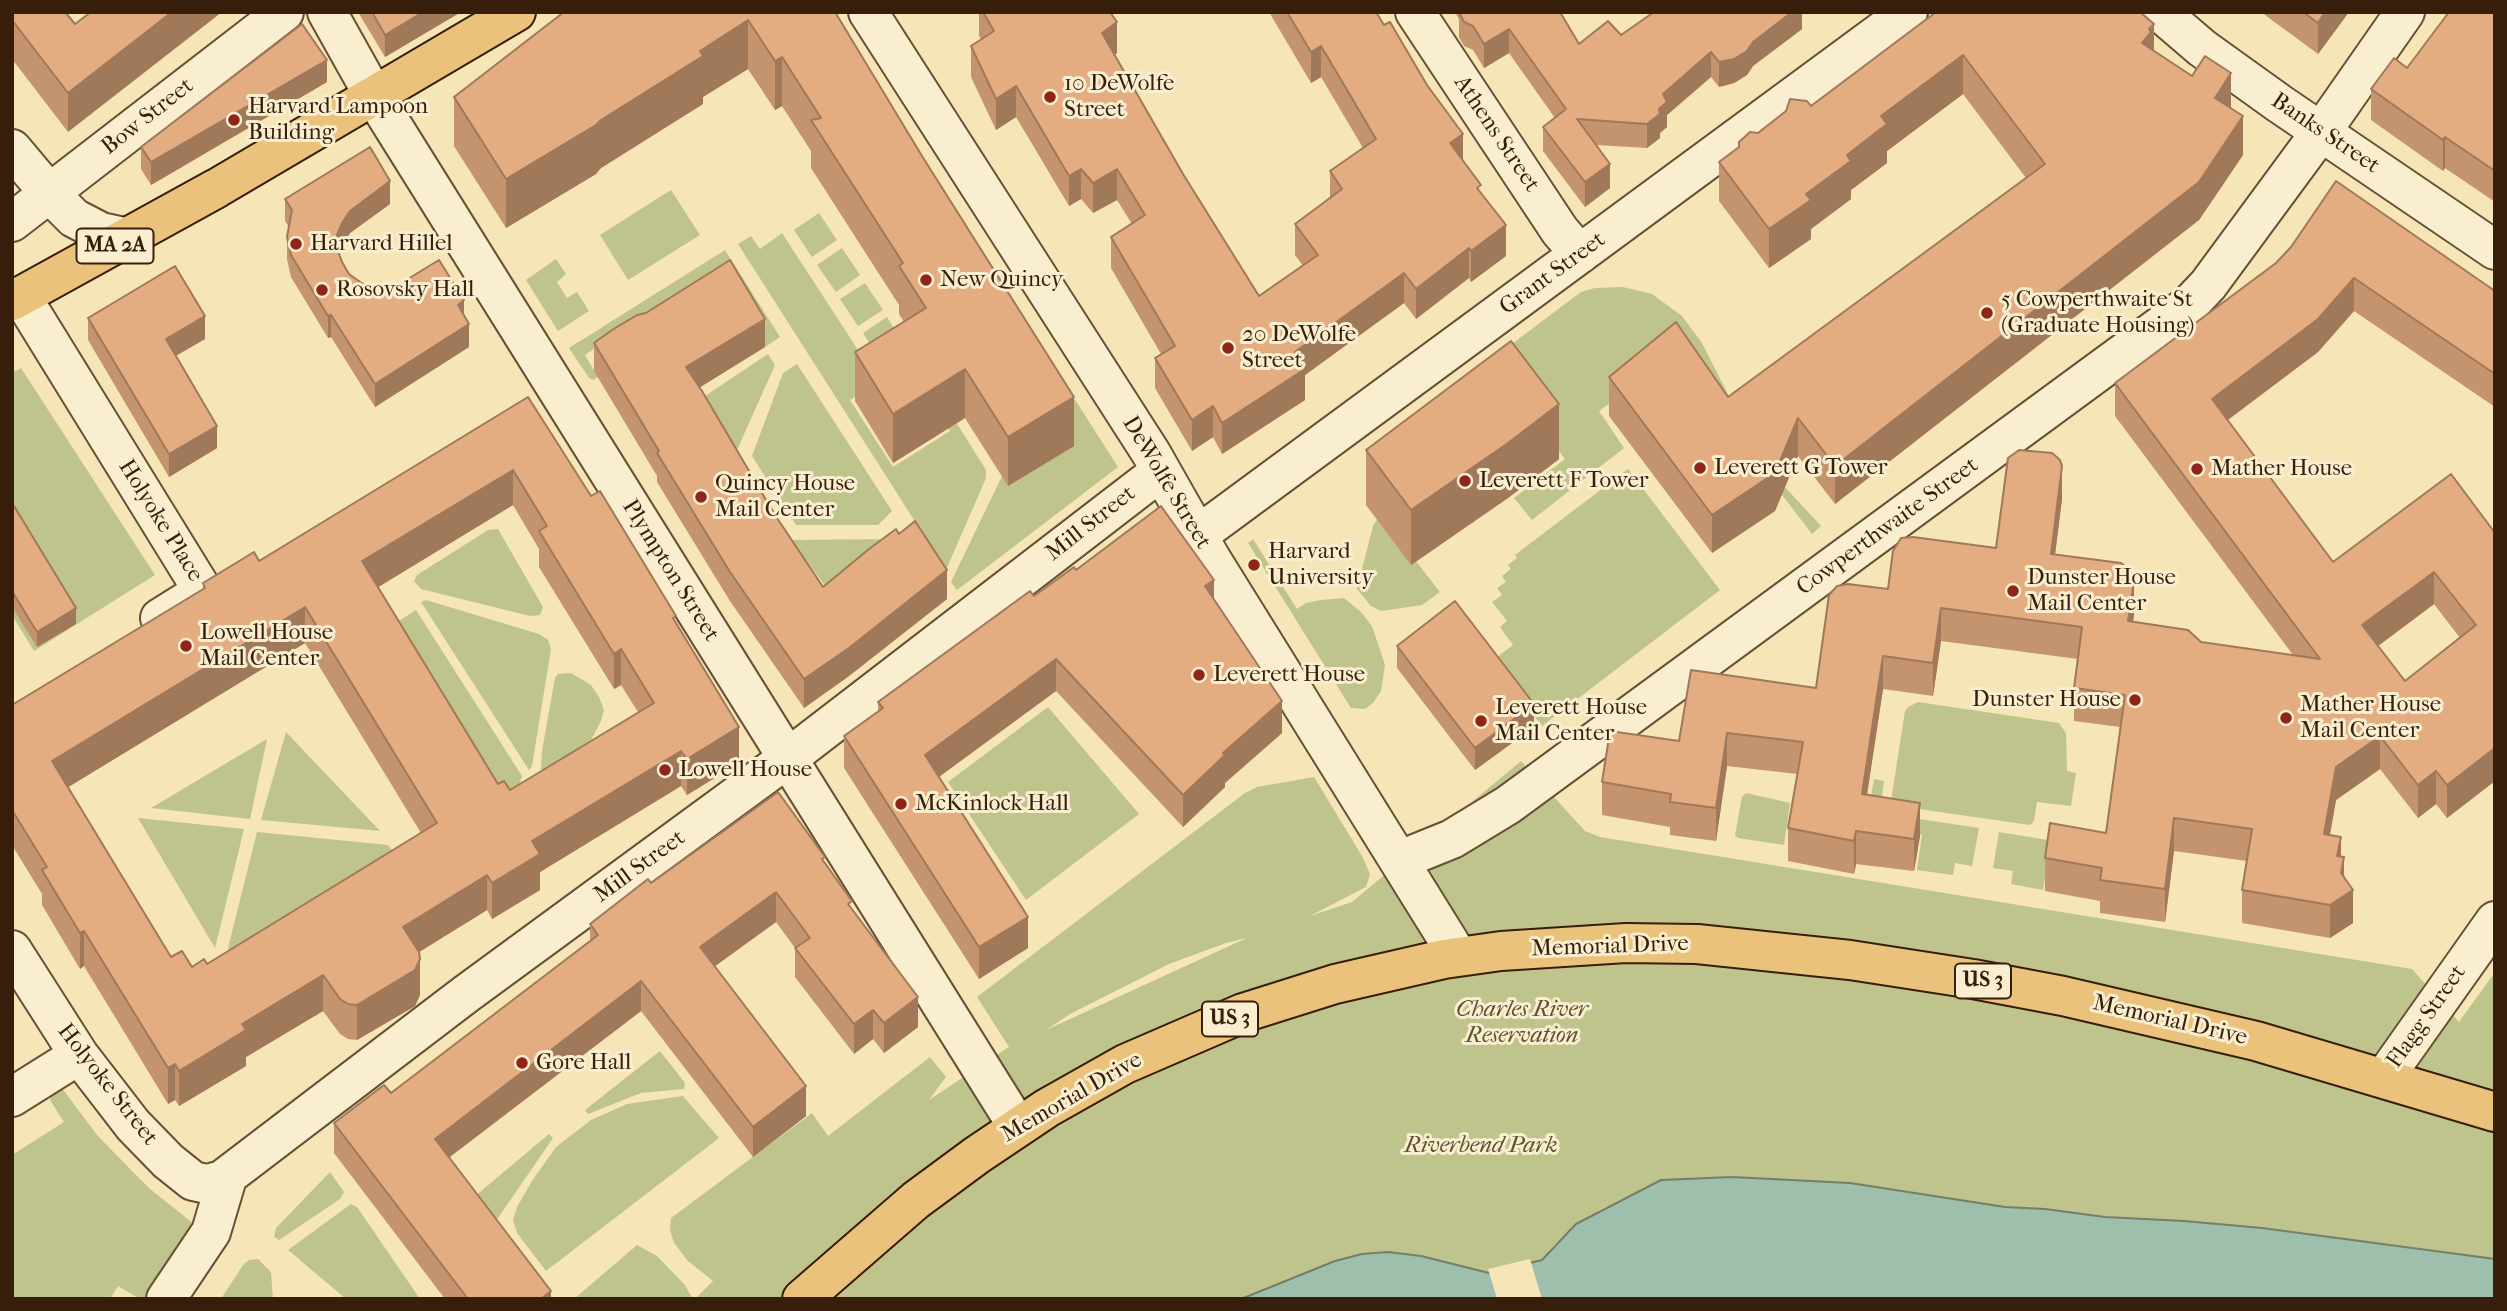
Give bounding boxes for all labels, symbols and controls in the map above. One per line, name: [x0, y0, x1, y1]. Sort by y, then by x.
place label: 10 DeWolfe Street: [1064, 70, 1174, 124]
street label: Athens Street: [1447, 70, 1545, 198]
street label: Bow Street: [97, 73, 199, 161]
street label: Banks Street: [2266, 88, 2384, 180]
marker: 10 DeWolfe Street: [1042, 89, 1058, 105]
place label: Harvard Lampoon Building: [248, 93, 428, 147]
marker: Harvard Lampoon Building: [226, 112, 242, 128]
street label: Grant Street: [1495, 226, 1611, 322]
road number: MA 2A: [76, 229, 154, 264]
place label: Harvard Hillel: [310, 230, 453, 258]
marker: Harvard Hillel: [288, 236, 304, 252]
place label: New Quincy: [940, 266, 1063, 294]
marker: New Quincy: [918, 272, 934, 288]
place label: Rosovsky Hall: [336, 276, 474, 304]
marker: Rosovsky Hall: [314, 282, 330, 298]
place label: 5 Cowperthwaite St (Graduate Housing): [2001, 286, 2194, 340]
marker: 5 Cowperthwaite St (Graduate Housing): [1979, 305, 1995, 321]
place label: 20 DeWolfe Street: [1242, 321, 1356, 375]
marker: 20 DeWolfe Street: [1220, 340, 1236, 356]
street label: DeWolfe Street: [1115, 412, 1217, 554]
street label: Cowperthwaite Street: [1792, 452, 1984, 602]
place label: Leverett G Tower: [1714, 454, 1888, 482]
street label: Holyoke Place: [112, 455, 208, 587]
place label: Mather House: [2211, 455, 2352, 483]
marker: Leverett G Tower: [1692, 460, 1708, 476]
marker: Mather House: [2189, 461, 2205, 477]
place label: Leverett F Tower: [1479, 467, 1649, 495]
place label: Quincy House Mail Center: [715, 470, 855, 524]
marker: Leverett F Tower: [1457, 473, 1473, 489]
street label: Mill Street: [1041, 480, 1141, 568]
marker: Quincy House Mail Center: [693, 489, 709, 505]
street label: Plympton Street: [615, 495, 725, 647]
place label: Harvard University: [1268, 538, 1373, 592]
marker: Harvard University: [1246, 557, 1262, 573]
place label: Dunster House Mail Center: [2027, 564, 2176, 618]
marker: Dunster House Mail Center: [2005, 583, 2021, 599]
place label: Lowell House Mail Center: [200, 619, 333, 673]
marker: Lowell House Mail Center: [178, 638, 194, 654]
place label: Leverett House: [1213, 661, 1365, 689]
marker: Leverett House: [1191, 667, 1207, 683]
place label: Dunster House: [1972, 686, 2121, 714]
place label: Mather House Mail Center: [2300, 691, 2441, 745]
marker: Dunster House: [2127, 692, 2143, 708]
place label: Leverett House Mail Center: [1495, 694, 1647, 748]
marker: Mather House Mail Center: [2278, 710, 2294, 726]
marker: Leverett House Mail Center: [1473, 713, 1489, 729]
place label: Lowell House: [679, 756, 812, 784]
marker: Lowell House: [657, 762, 673, 778]
place label: McKinlock Hall: [915, 790, 1069, 818]
marker: McKinlock Hall: [893, 796, 909, 812]
street label: Mill Street: [589, 825, 691, 909]
street label: Memorial Drive: [1531, 930, 1689, 964]
street label: Flagg Street: [2381, 960, 2473, 1074]
road number: US 3: [1955, 964, 2011, 998]
street label: Memorial Drive: [2090, 990, 2250, 1052]
park label: Charles River Reservation: [1456, 996, 1588, 1050]
road number: US 3: [1202, 1002, 1258, 1036]
street label: Holyoke Street: [51, 1019, 163, 1151]
street label: Memorial Drive: [997, 1047, 1147, 1149]
place label: Gore Hall: [536, 1049, 631, 1077]
marker: Gore Hall: [514, 1055, 530, 1071]
park label: Riverbend Park: [1404, 1132, 1558, 1160]

